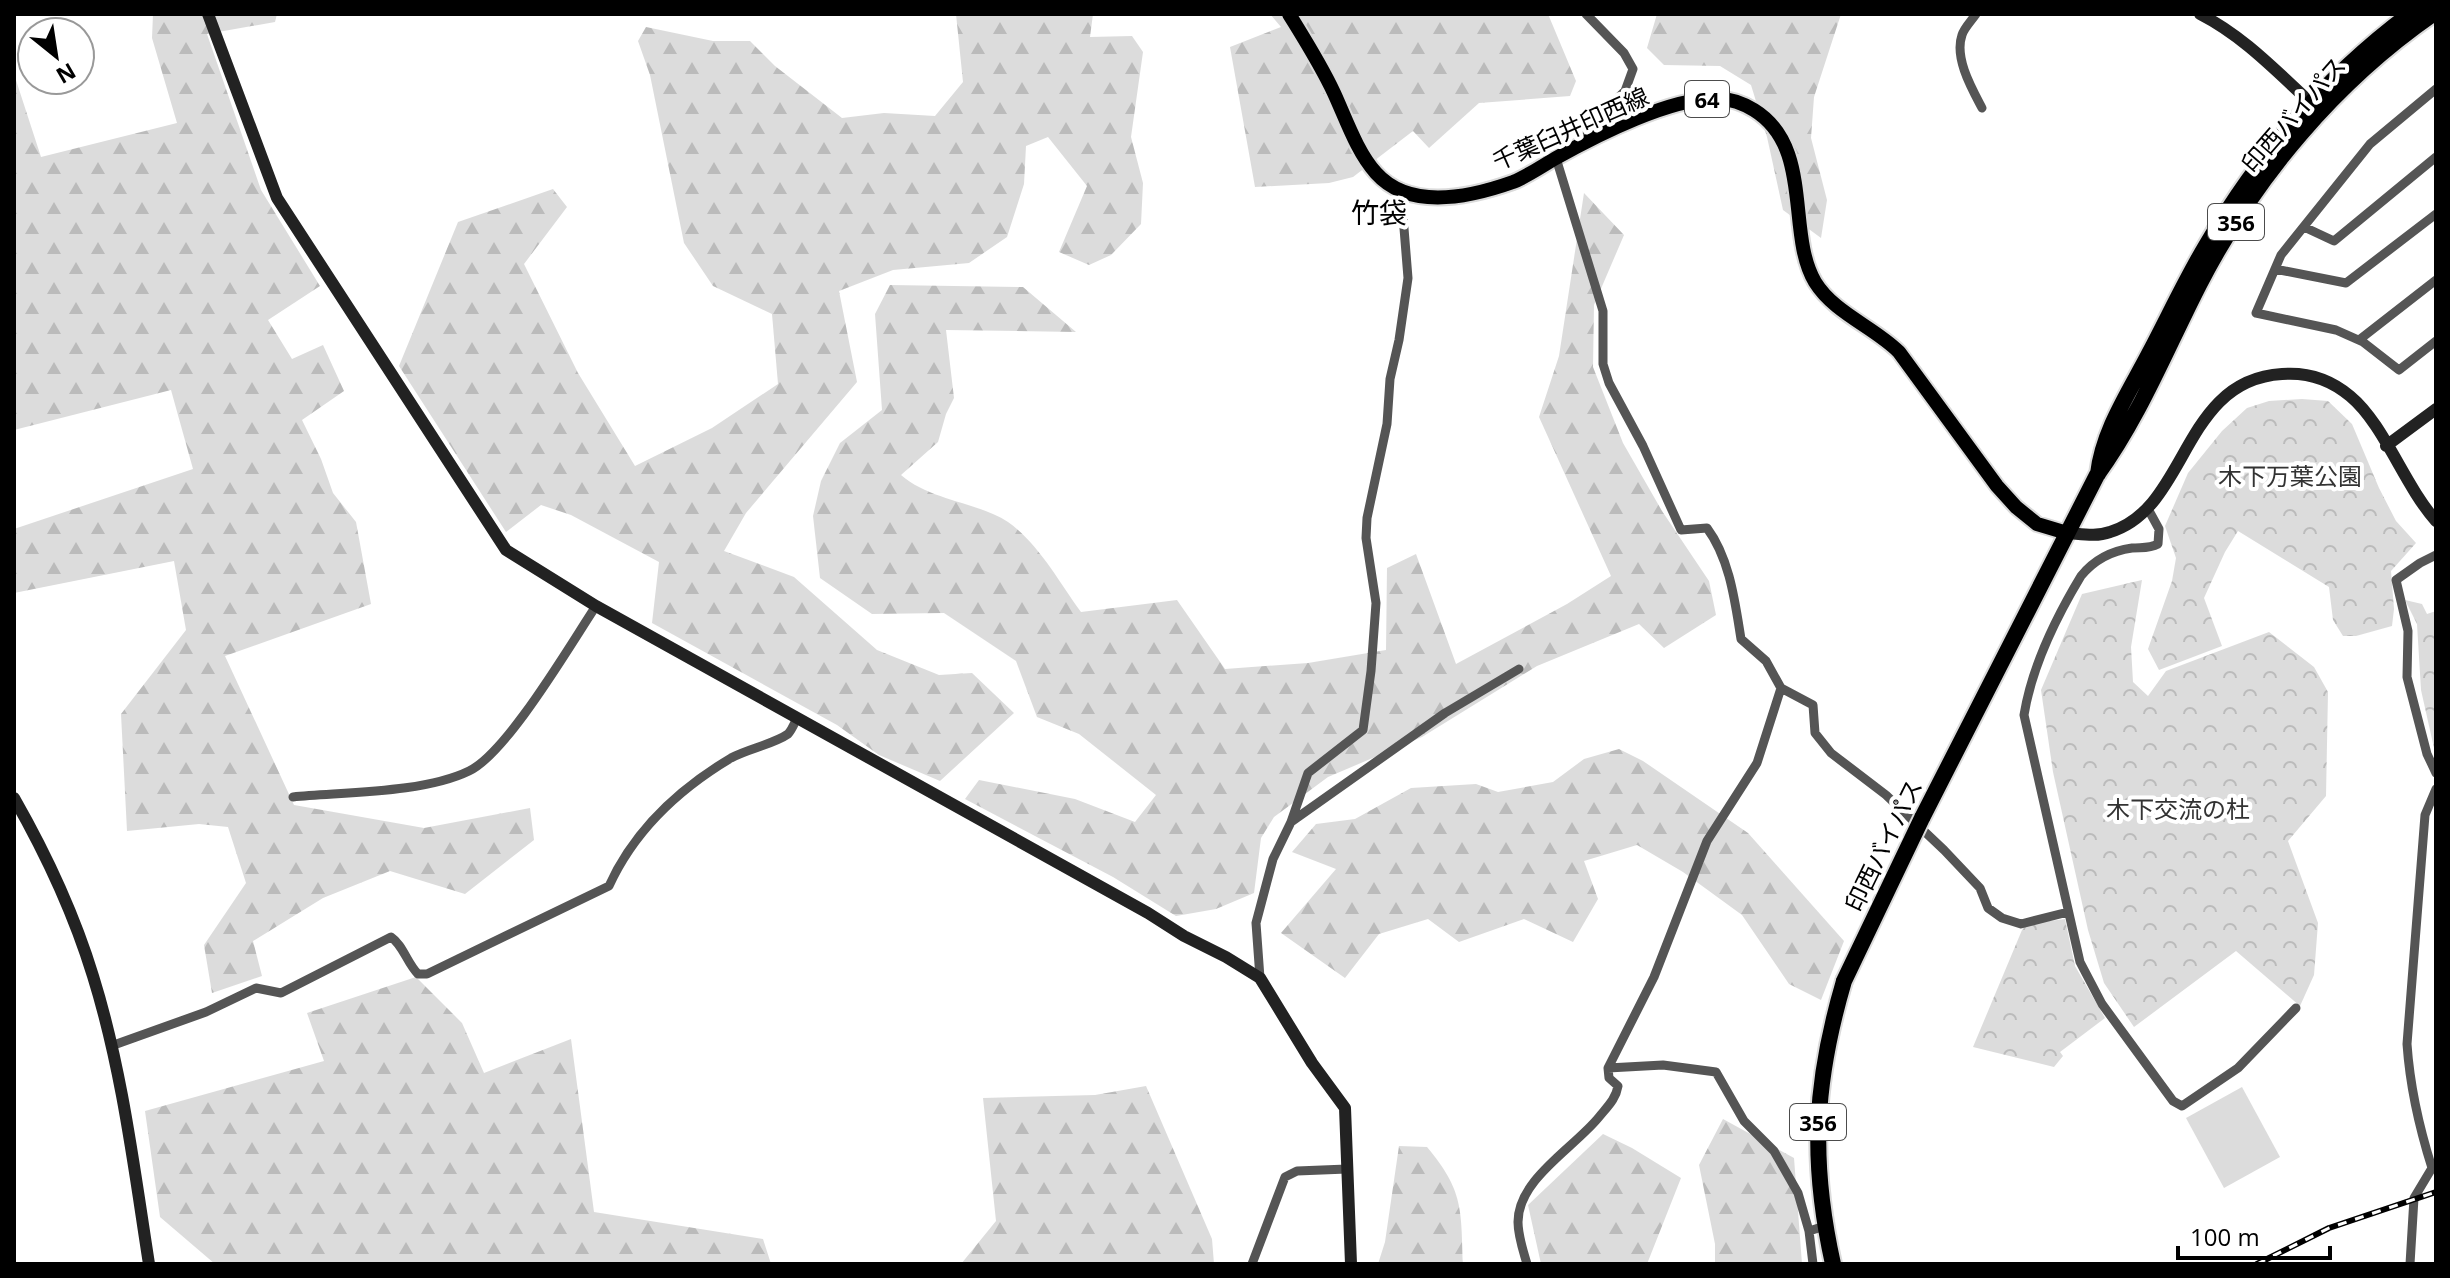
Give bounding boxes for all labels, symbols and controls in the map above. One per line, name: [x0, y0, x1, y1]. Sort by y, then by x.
north arrow: [16, 16, 96, 96]
street label: 印西バイパス: [2233, 49, 2353, 179]
text: N: [51, 57, 82, 92]
street label: 千葉臼井印西線: [1487, 79, 1653, 177]
road number: 64: [1685, 81, 1729, 117]
district label: 竹袋: [1351, 193, 1407, 231]
road number: 356: [2208, 204, 2264, 240]
park label: 木下万葉公園: [2218, 459, 2362, 492]
street label: 印西バイパス: [1837, 773, 1929, 917]
park label: 木下交流の杜: [2106, 792, 2250, 825]
road number: 356: [1790, 1104, 1846, 1140]
scale bar: [2178, 1210, 2330, 1260]
text: 100 m: [2190, 1220, 2260, 1253]

